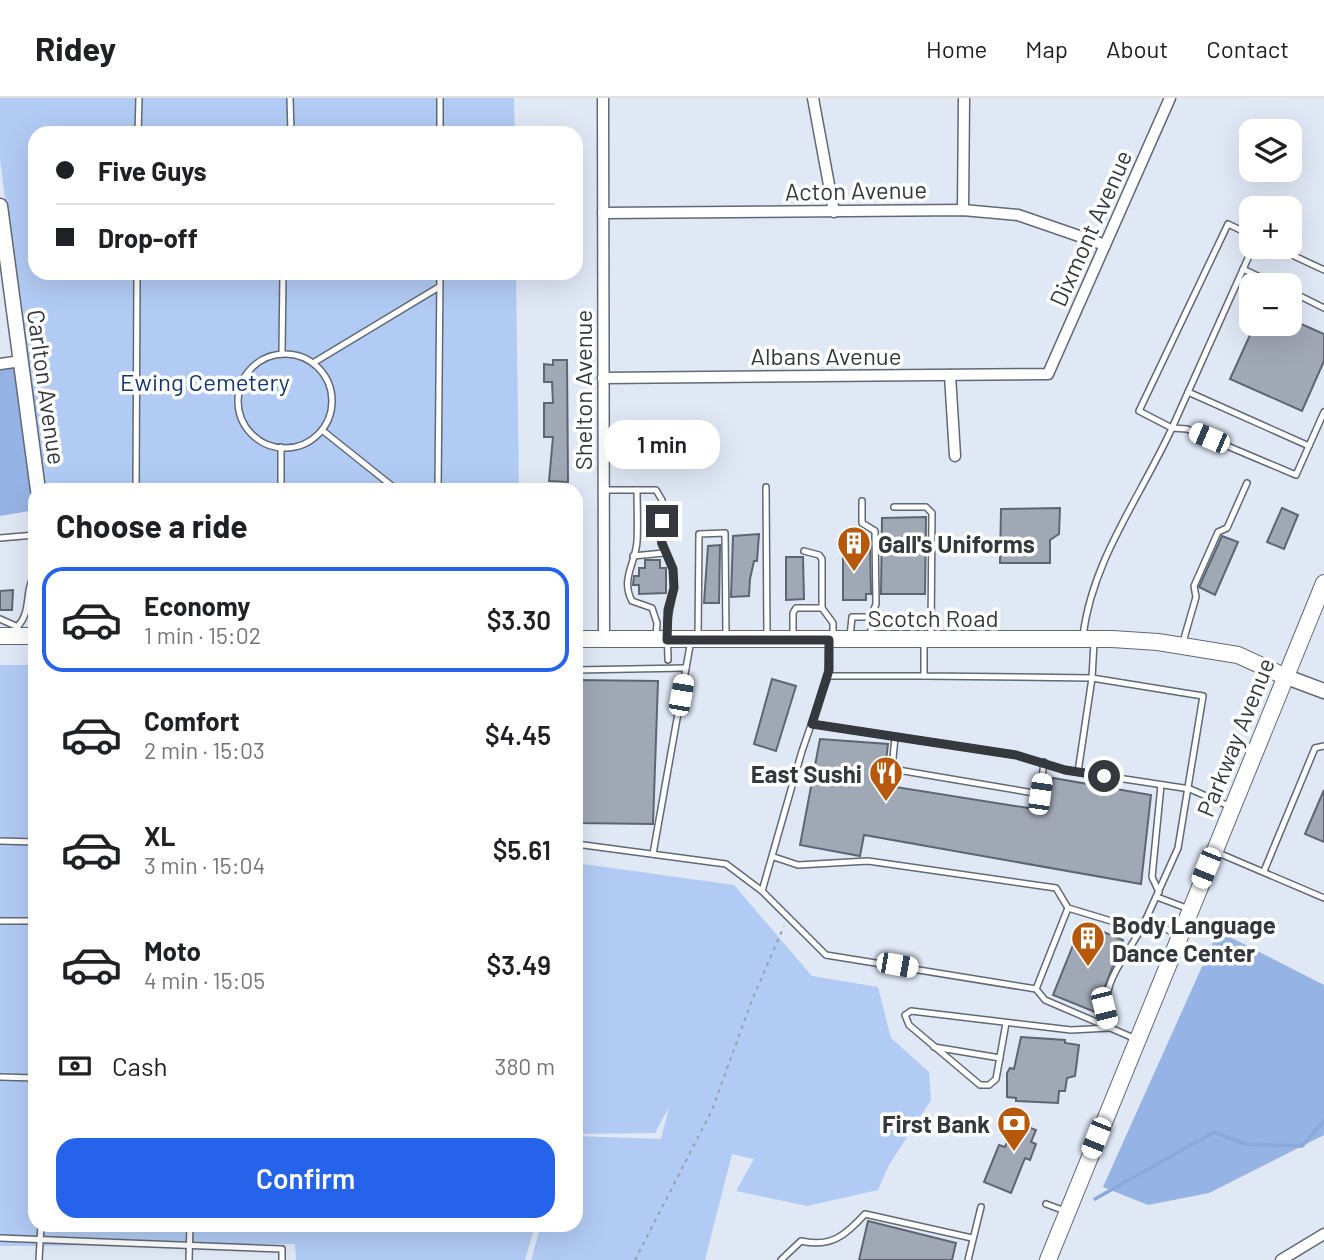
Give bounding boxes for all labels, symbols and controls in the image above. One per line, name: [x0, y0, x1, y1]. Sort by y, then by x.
text: Ridey: [35, 28, 116, 68]
text: Home: [926, 34, 987, 63]
text: Map: [1025, 34, 1068, 63]
text: About: [1106, 34, 1168, 63]
text: Contact: [1206, 34, 1289, 63]
map controls: [1239, 119, 1302, 336]
button: layers: [1239, 119, 1302, 182]
street label: Dixmont Avenue: [1043, 145, 1137, 311]
text: Five Guys: [98, 155, 207, 186]
street label: Acton Avenue: [785, 174, 927, 206]
button: +: [1239, 196, 1302, 259]
text: Drop-off: [98, 222, 198, 253]
button: −: [1239, 273, 1302, 336]
street label: Carlton Avenue: [22, 308, 72, 466]
street label: Shelton Avenue: [568, 310, 597, 470]
street label: Albans Avenue: [750, 341, 902, 370]
park label: Ewing Cemetery: [120, 367, 290, 396]
callout: 1 min: [604, 420, 720, 468]
car: [1186, 420, 1233, 456]
text: 1 min: [637, 430, 687, 458]
route end: [646, 505, 678, 537]
text: Choose a ride: [56, 506, 248, 544]
building icon: Gall's Uniforms: [835, 524, 873, 573]
place label: Gall's Uniforms: [878, 529, 1035, 558]
icon: car: [60, 588, 123, 651]
text: Economy: [144, 590, 250, 621]
street label: Scotch Road: [867, 603, 999, 632]
text: $3.30: [487, 604, 551, 635]
text: 1 min · 15:02: [144, 621, 261, 649]
street label: Parkway Avenue: [1190, 653, 1280, 821]
car: [668, 672, 695, 718]
icon: car: [60, 703, 123, 766]
text: Comfort: [144, 705, 240, 736]
text: $4.45: [485, 719, 551, 750]
text: 2 min · 15:03: [144, 736, 265, 764]
restaurant icon: East Sushi: [867, 754, 905, 803]
place label: East Sushi: [751, 759, 862, 788]
route start: [1088, 760, 1120, 792]
car: [1027, 772, 1054, 816]
icon: car: [60, 818, 123, 881]
text: XL: [144, 820, 175, 851]
text: $5.61: [493, 834, 551, 865]
car: [1189, 845, 1224, 891]
text: 3 min · 15:04: [144, 851, 265, 879]
place label: Body Language Dance Center: [1112, 910, 1276, 967]
building icon: Body Language Dance Center: [1069, 919, 1107, 968]
icon: car: [60, 933, 123, 996]
text: Moto: [144, 935, 201, 966]
text: $3.49: [486, 949, 551, 980]
car: [875, 951, 920, 979]
text: 4 min · 15:05: [144, 966, 265, 994]
car: [1089, 985, 1120, 1031]
icon: cash: [56, 1047, 94, 1085]
text: Cash: [112, 1050, 167, 1081]
text: 380 m: [495, 1052, 555, 1080]
bank icon: First Bank: [995, 1104, 1033, 1153]
place label: First Bank: [882, 1109, 990, 1138]
car: [1079, 1115, 1114, 1161]
button: Confirm: [56, 1138, 555, 1218]

